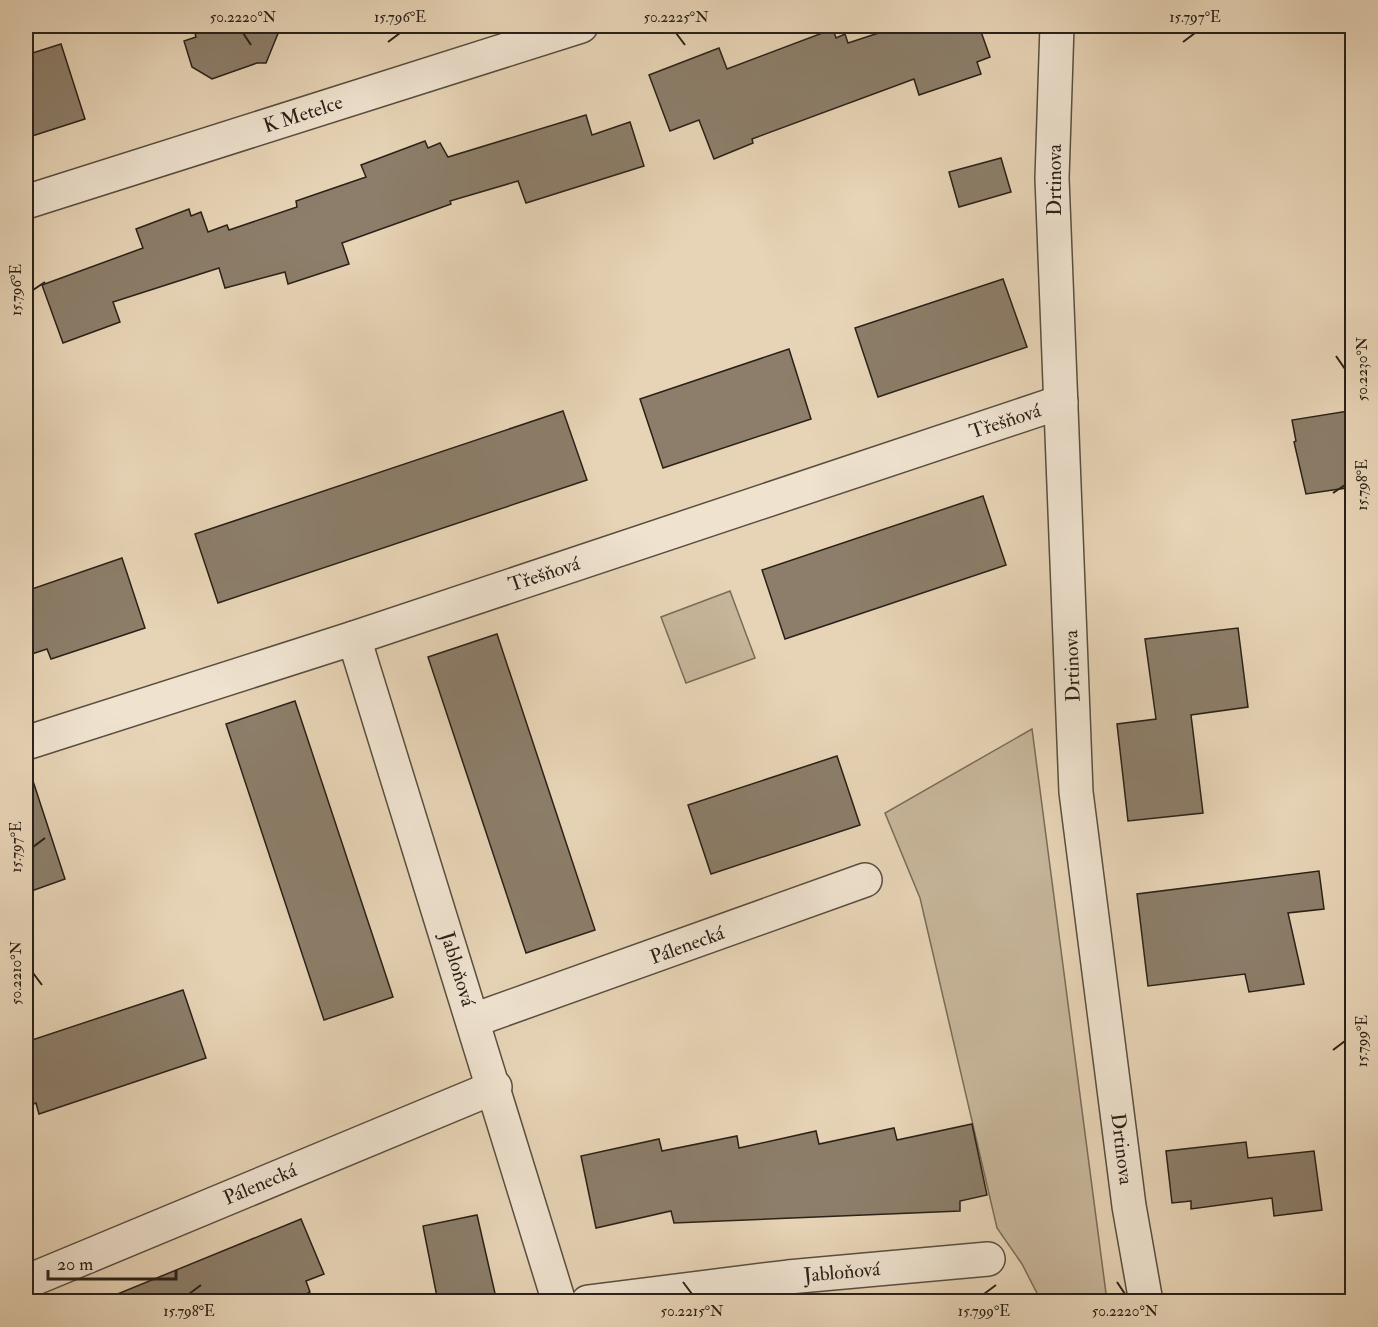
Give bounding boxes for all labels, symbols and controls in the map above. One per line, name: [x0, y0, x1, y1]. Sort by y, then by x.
text: 50.2220°N: [210, 8, 277, 27]
text: 15.796°E: [374, 8, 426, 27]
text: 50.2225°N: [643, 8, 709, 27]
text: 15.797°E: [1169, 8, 1221, 27]
street label: K Metelce: [260, 89, 346, 139]
street label: Drtinova: [1042, 143, 1067, 216]
text: 15.796°E: [7, 264, 26, 316]
text: 50.2230°N: [1353, 336, 1372, 401]
street label: Třešňová: [966, 397, 1045, 444]
text: 15.798°E: [1353, 459, 1372, 511]
street label: Třešňová: [505, 550, 584, 597]
street label: Drtinova: [1058, 629, 1086, 702]
text: 15.797°E: [7, 821, 26, 873]
street label: Pálenecká: [646, 920, 728, 970]
street label: Jabloňová: [435, 928, 481, 1010]
text: 50.2210°N: [7, 940, 26, 1005]
text: 15.799°E: [1353, 1015, 1372, 1067]
street label: Drtinova: [1105, 1112, 1139, 1187]
street label: Pálenecká: [220, 1157, 301, 1211]
scale bar: [48, 1243, 176, 1281]
text: 20 m: [57, 1253, 93, 1276]
street label: Jabloňová: [802, 1256, 882, 1288]
text: 15.798°E: [163, 1302, 215, 1321]
text: 50.2215°N: [661, 1302, 724, 1321]
text: 15.799°E: [958, 1302, 1010, 1321]
text: 50.2220°N: [1092, 1302, 1159, 1321]

